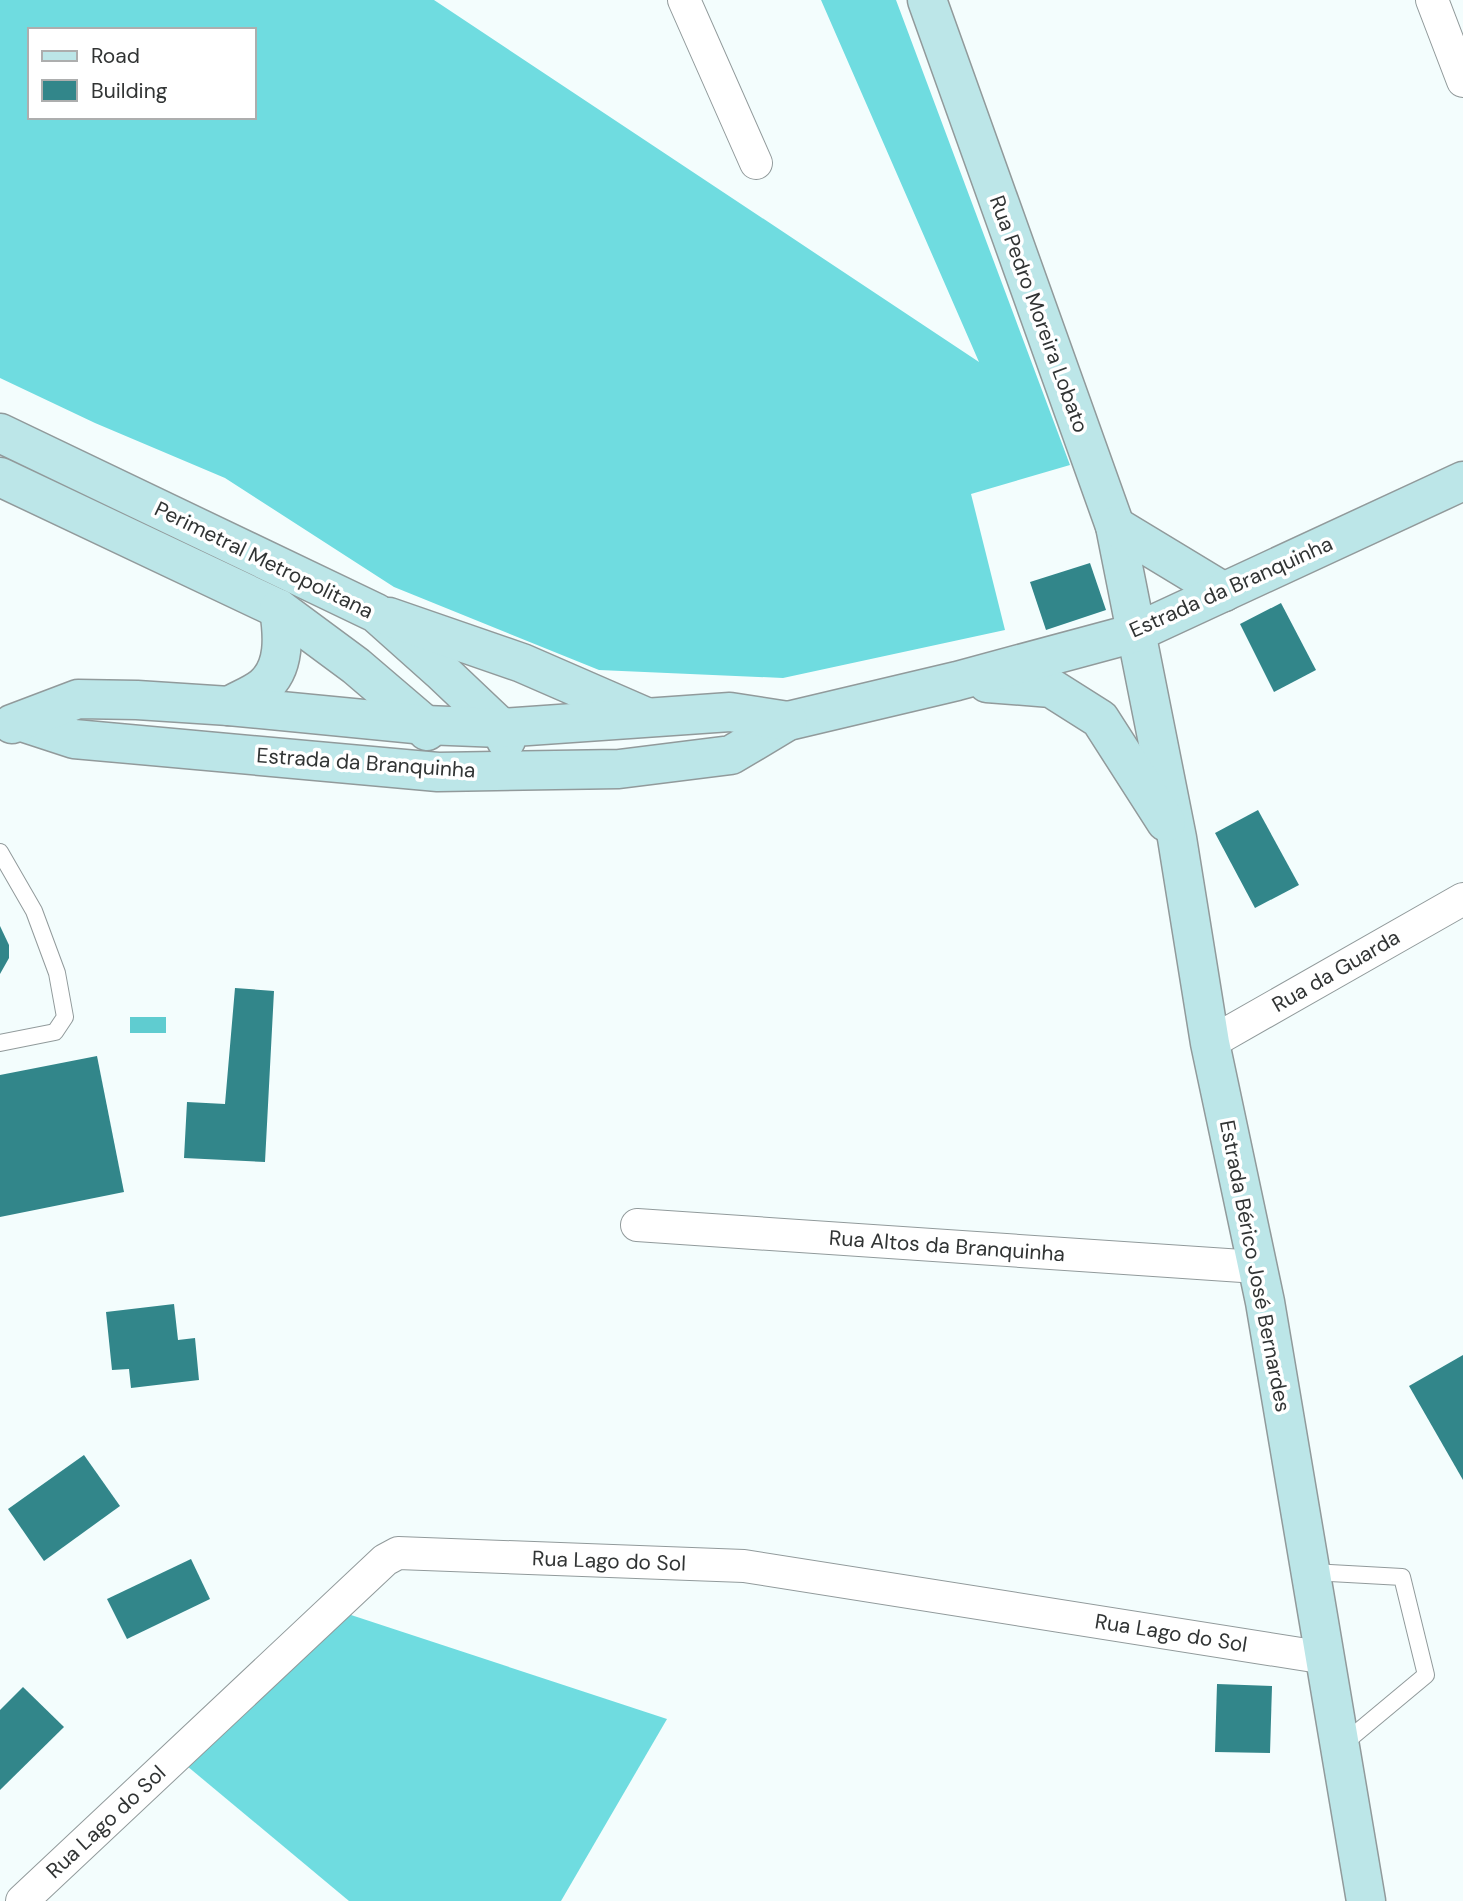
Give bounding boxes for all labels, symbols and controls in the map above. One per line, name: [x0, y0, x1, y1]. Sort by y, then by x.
legend: [28, 28, 256, 119]
text: Road: [91, 42, 140, 70]
text: Building: [91, 77, 168, 105]
street label: Rua Pedro Moreira Lobato: [983, 191, 1095, 437]
street label: Perimetral Metropolitana: [150, 495, 378, 625]
street label: Estrada da Branquinha: [1125, 530, 1337, 644]
street label: Estrada da Branquinha: [256, 741, 476, 785]
street label: Rua da Guarda: [1267, 923, 1405, 1019]
street label: Estrada Bérico José Bernardes: [1213, 1118, 1297, 1414]
street label: Rua Altos da Branquinha: [828, 1224, 1066, 1268]
street label: Rua Lago do Sol: [532, 1544, 686, 1578]
street label: Rua Lago do Sol: [1093, 1607, 1249, 1659]
street label: Rua Lago do Sol: [40, 1759, 172, 1885]

